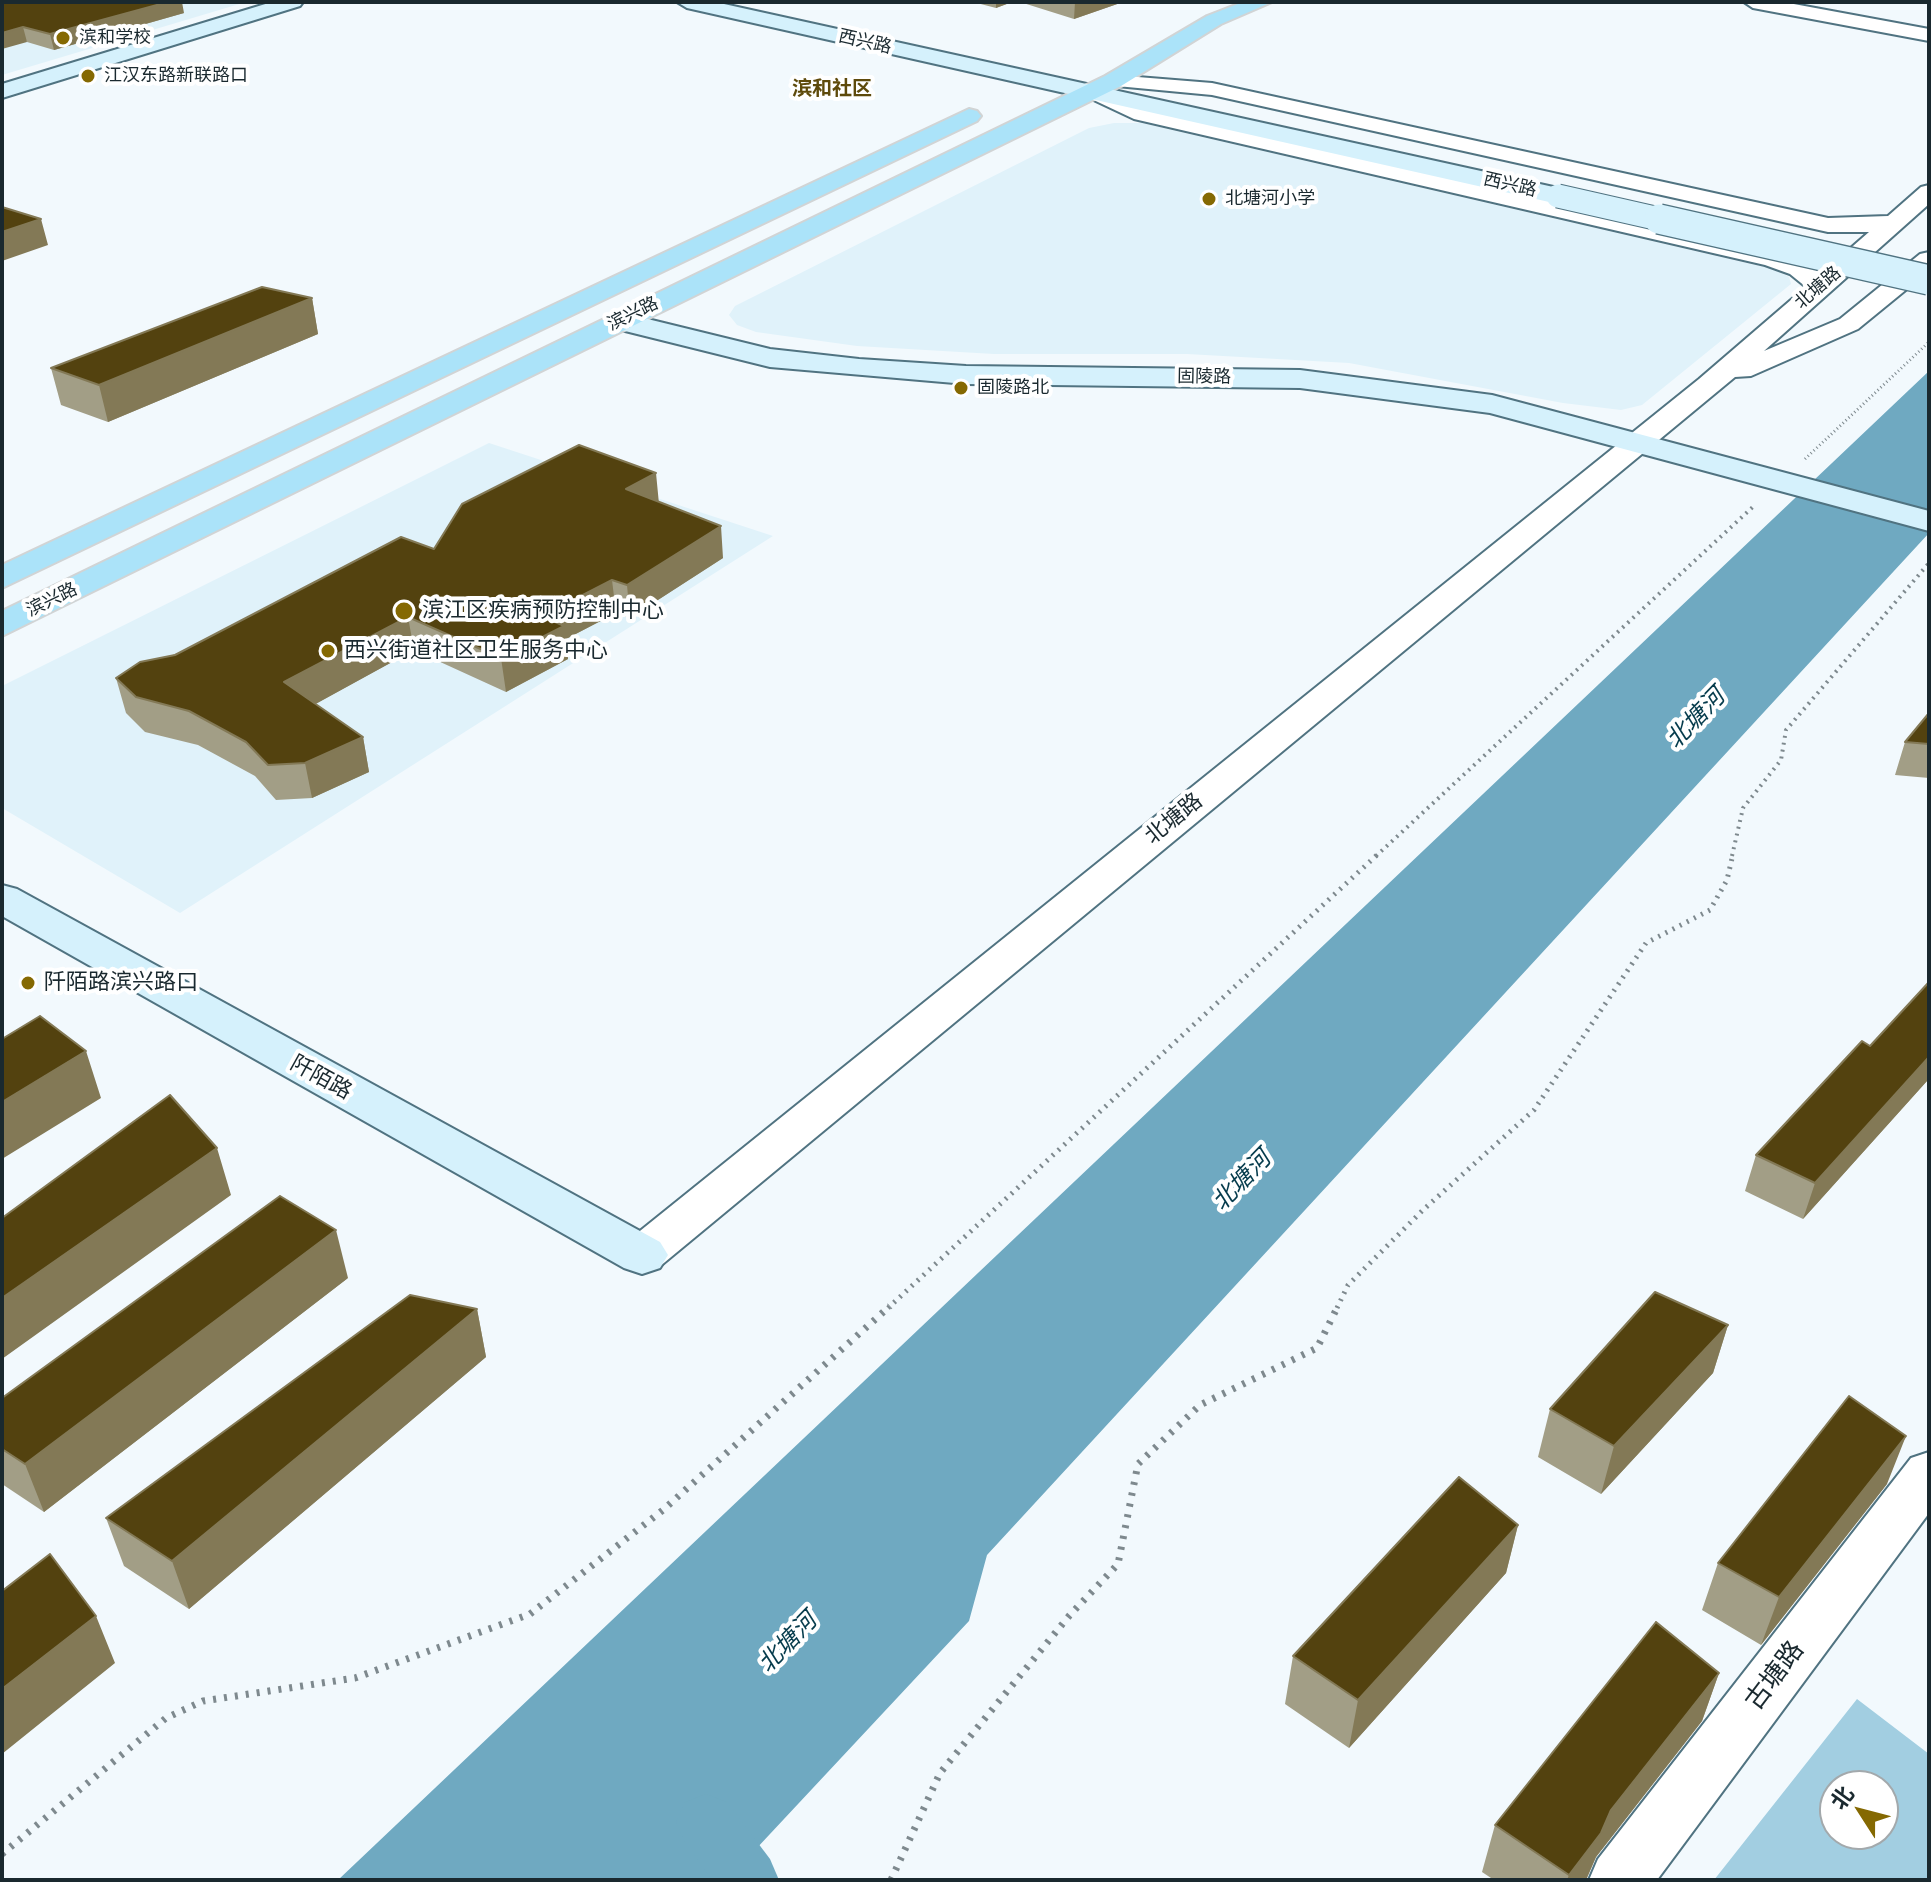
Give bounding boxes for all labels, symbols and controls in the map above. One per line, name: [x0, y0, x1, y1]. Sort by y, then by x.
street label: 西兴路: [836, 25, 894, 59]
place label: 滨和学校: [79, 27, 151, 49]
marker: 滨和学校: [54, 29, 72, 47]
place label: 江汉东路新联路口: [104, 65, 248, 87]
marker: 江汉东路新联路口: [79, 67, 97, 85]
district label: 滨和社区: [792, 77, 872, 101]
street label: 西兴路: [1481, 168, 1539, 202]
place label: 北塘河小学: [1225, 188, 1315, 210]
marker: 北塘河小学: [1200, 190, 1218, 208]
street label: 北塘路: [1791, 262, 1845, 314]
street label: 滨兴路: [604, 292, 662, 336]
street label: 固陵路: [1177, 366, 1231, 388]
place label: 固陵路北: [977, 377, 1049, 399]
marker: 固陵路北: [952, 379, 970, 397]
street label: 滨兴路: [23, 578, 81, 622]
place label: 滨江区疾病预防控制中心: [422, 598, 664, 624]
marker: 滨江区疾病预防控制中心: [393, 600, 415, 622]
place label: 西兴街道社区卫生服务中心: [344, 638, 608, 664]
marker: 西兴街道社区卫生服务中心: [319, 642, 337, 660]
water label: 北塘河: [1661, 683, 1731, 755]
street label: 北塘路: [1140, 788, 1208, 850]
place label: 阡陌路滨兴路口: [44, 970, 198, 996]
marker: 阡陌路滨兴路口: [19, 974, 37, 992]
street label: 阡陌路: [286, 1050, 356, 1106]
water label: 北塘河: [1207, 1145, 1277, 1217]
water label: 北塘河: [753, 1607, 823, 1679]
street label: 古塘路: [1739, 1635, 1811, 1717]
north arrow: [1819, 1770, 1899, 1850]
text: 北: [1823, 1779, 1860, 1815]

